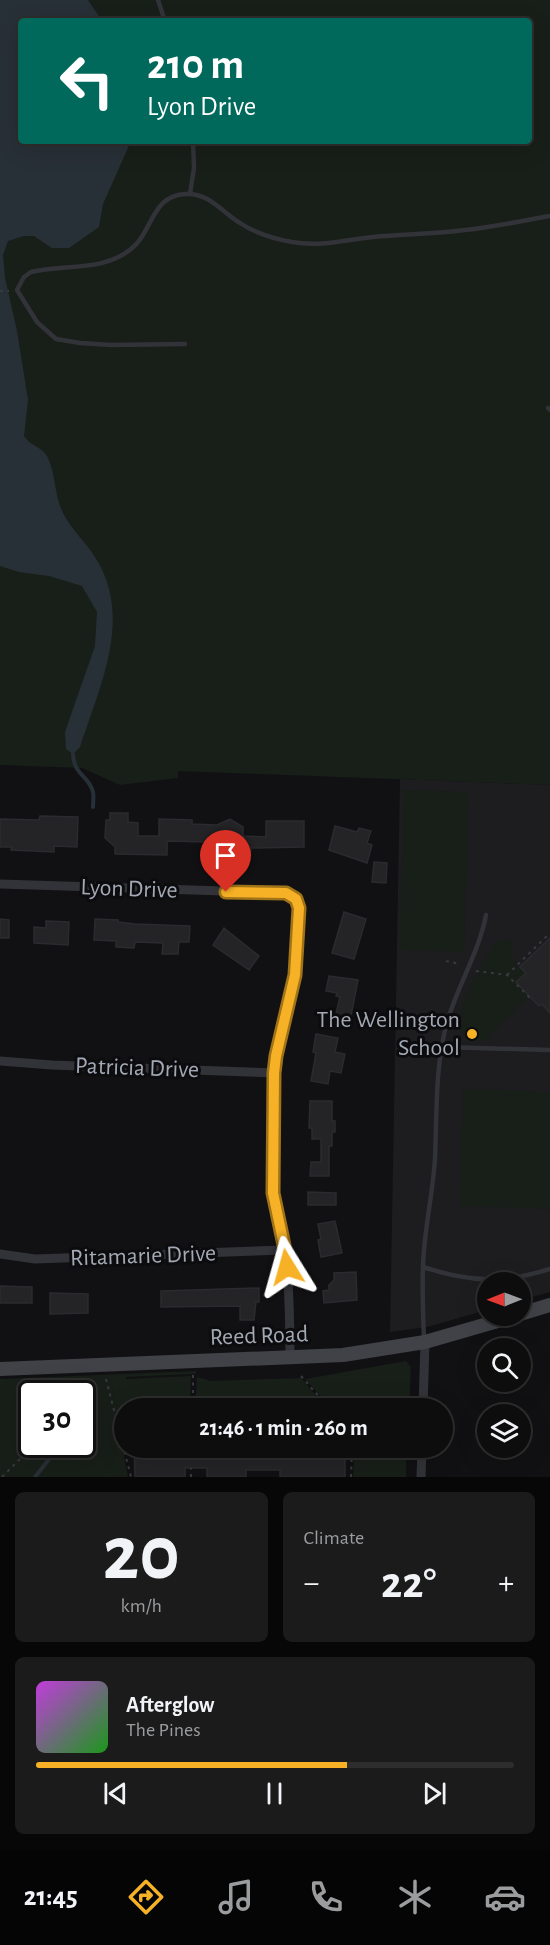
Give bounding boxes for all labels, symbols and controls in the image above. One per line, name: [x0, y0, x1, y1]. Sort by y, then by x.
icon: left: [48, 42, 126, 120]
text: 210 m: [147, 44, 244, 86]
text: Lyon Drive: [147, 93, 256, 120]
pin: [200, 830, 251, 892]
icon: arrive: [209, 839, 242, 872]
street label: Lyon Drive: [80, 875, 178, 903]
place label: The Wellington School: [317, 1008, 460, 1060]
marker: The Wellington School: [465, 1027, 479, 1041]
street label: Patricia Drive: [75, 1054, 199, 1082]
position arrow: [255, 1235, 319, 1299]
street label: Ritamarie Drive: [70, 1241, 216, 1271]
north arrow: [477, 1272, 531, 1326]
map controls: [477, 1272, 531, 1458]
street label: Reed Road: [209, 1322, 309, 1350]
button: search: [477, 1338, 531, 1392]
speed limit sign: 30: [18, 1380, 96, 1458]
button: layers: [477, 1404, 531, 1458]
text: 21:46 · 1 min · 260 m: [199, 1417, 368, 1439]
text: 20: [103, 1516, 180, 1594]
text: Climate: [304, 1528, 364, 1548]
text: 22°: [381, 1561, 437, 1606]
text: −: [304, 1567, 319, 1600]
text: +: [498, 1567, 514, 1600]
text: km/h: [121, 1596, 162, 1616]
text: Afterglow: [126, 1694, 214, 1716]
text: The Pines: [126, 1720, 201, 1740]
icon: previous: [99, 1777, 132, 1810]
icon: pause: [258, 1777, 291, 1810]
icon: next: [418, 1777, 451, 1810]
icon: directions: [125, 1876, 167, 1918]
icon: music: [215, 1876, 257, 1918]
icon: phone: [305, 1876, 347, 1918]
icon: climate: [394, 1876, 436, 1918]
icon: car: [484, 1876, 526, 1918]
text: 21:45: [24, 1883, 78, 1910]

